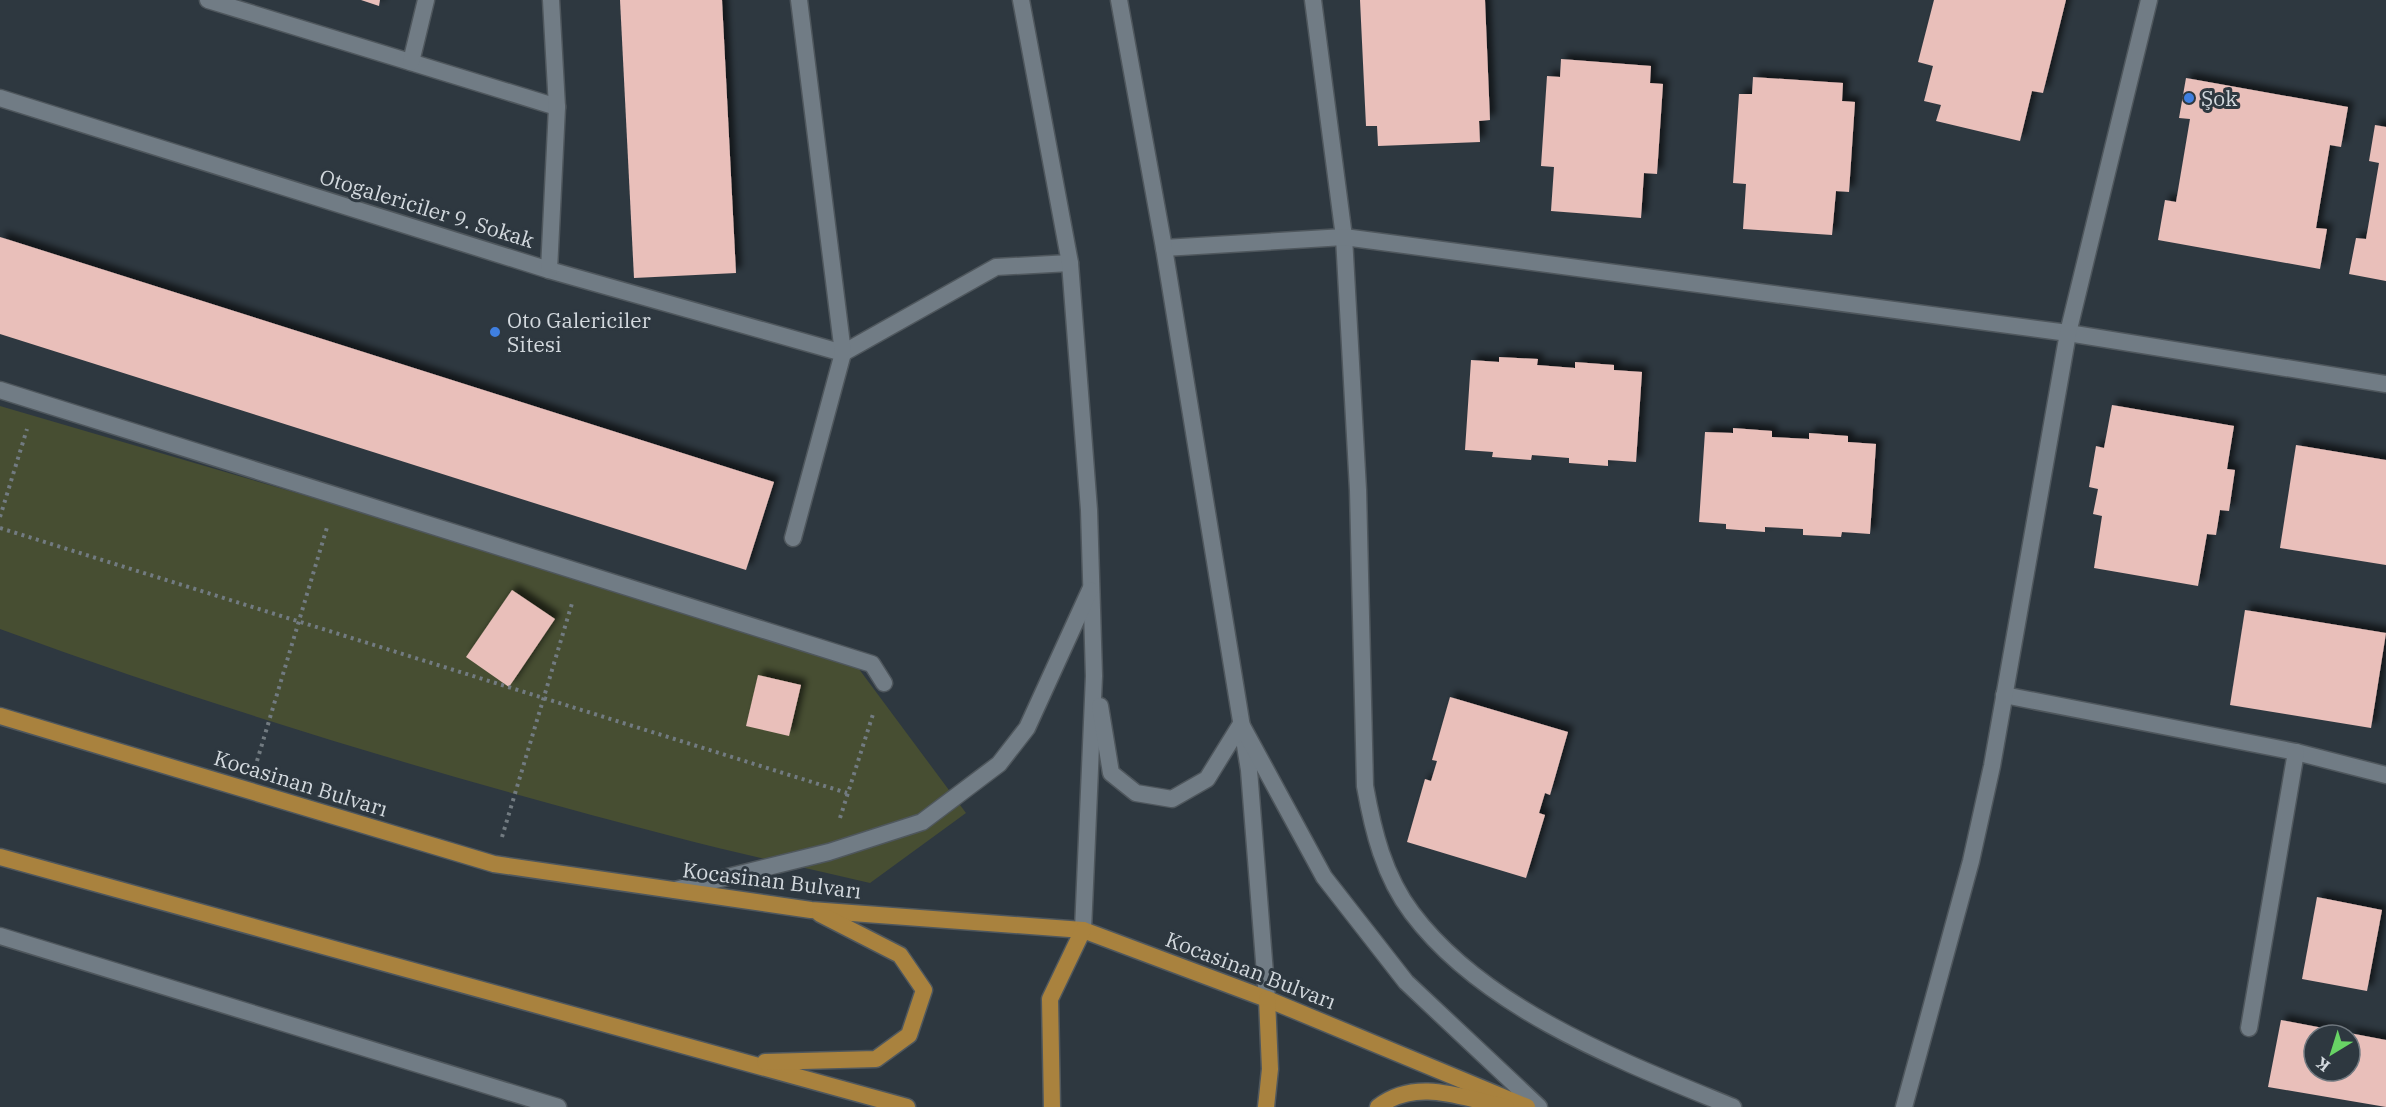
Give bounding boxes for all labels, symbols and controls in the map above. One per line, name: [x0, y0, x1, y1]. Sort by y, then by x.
place label: Şok: [2201, 84, 2238, 112]
marker: Şok: [2182, 91, 2196, 105]
street label: Otogalericiler 9. Sokak: [316, 162, 538, 254]
place label: Oto Galericiler Sitesi: [507, 306, 651, 358]
marker: Oto Galericiler Sitesi: [488, 325, 502, 339]
street label: Kocasinan Bulvarı: [211, 743, 391, 823]
street label: Kocasinan Bulvarı: [681, 855, 863, 905]
street label: Kocasinan Bulvarı: [1162, 925, 1340, 1015]
north arrow: [2302, 1023, 2362, 1083]
text: K: [2311, 1053, 2334, 1076]

